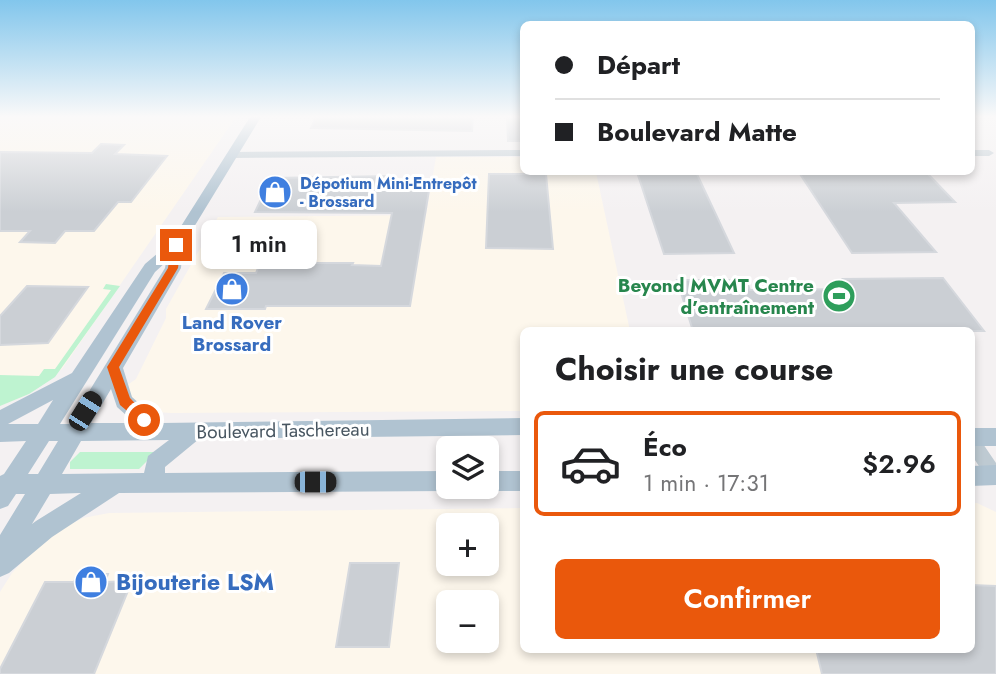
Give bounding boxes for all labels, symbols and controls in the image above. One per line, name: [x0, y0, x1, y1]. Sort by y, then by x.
text: Départ: [597, 46, 680, 84]
text: Boulevard Matte: [597, 113, 797, 151]
place label: Dépotium Mini-Entrepôt - Brossard: [300, 172, 477, 213]
shop icon: Dépotium Mini-Entrepôt - Brossard: [256, 173, 294, 211]
callout: 1 min: [200, 220, 316, 270]
text: 1 min: [231, 227, 287, 261]
route end: [160, 229, 192, 261]
shop icon: Land Rover Brossard: [213, 270, 251, 308]
place label: Beyond MVMT Centre d’entraînement: [618, 272, 814, 321]
sports icon: Beyond MVMT Centre d’entraînement: [820, 277, 858, 315]
place label: Land Rover Brossard: [182, 309, 282, 358]
text: Choisir une course: [555, 346, 833, 392]
car: [65, 388, 106, 434]
route start: [128, 404, 160, 436]
street label: Boulevard Taschereau: [196, 415, 370, 446]
text: Éco: [643, 428, 687, 466]
icon: car: [559, 432, 622, 495]
map controls: [436, 436, 499, 653]
button: layers: [436, 436, 499, 499]
text: $2.96: [862, 445, 936, 483]
text: 1 min · 17:31: [643, 466, 769, 500]
car: [295, 472, 337, 493]
button: +: [436, 513, 499, 576]
button: Confirmer: [555, 559, 940, 639]
shop icon: Bijouterie LSM: [72, 563, 110, 601]
place label: Bijouterie LSM: [116, 565, 274, 599]
button: −: [436, 590, 499, 653]

